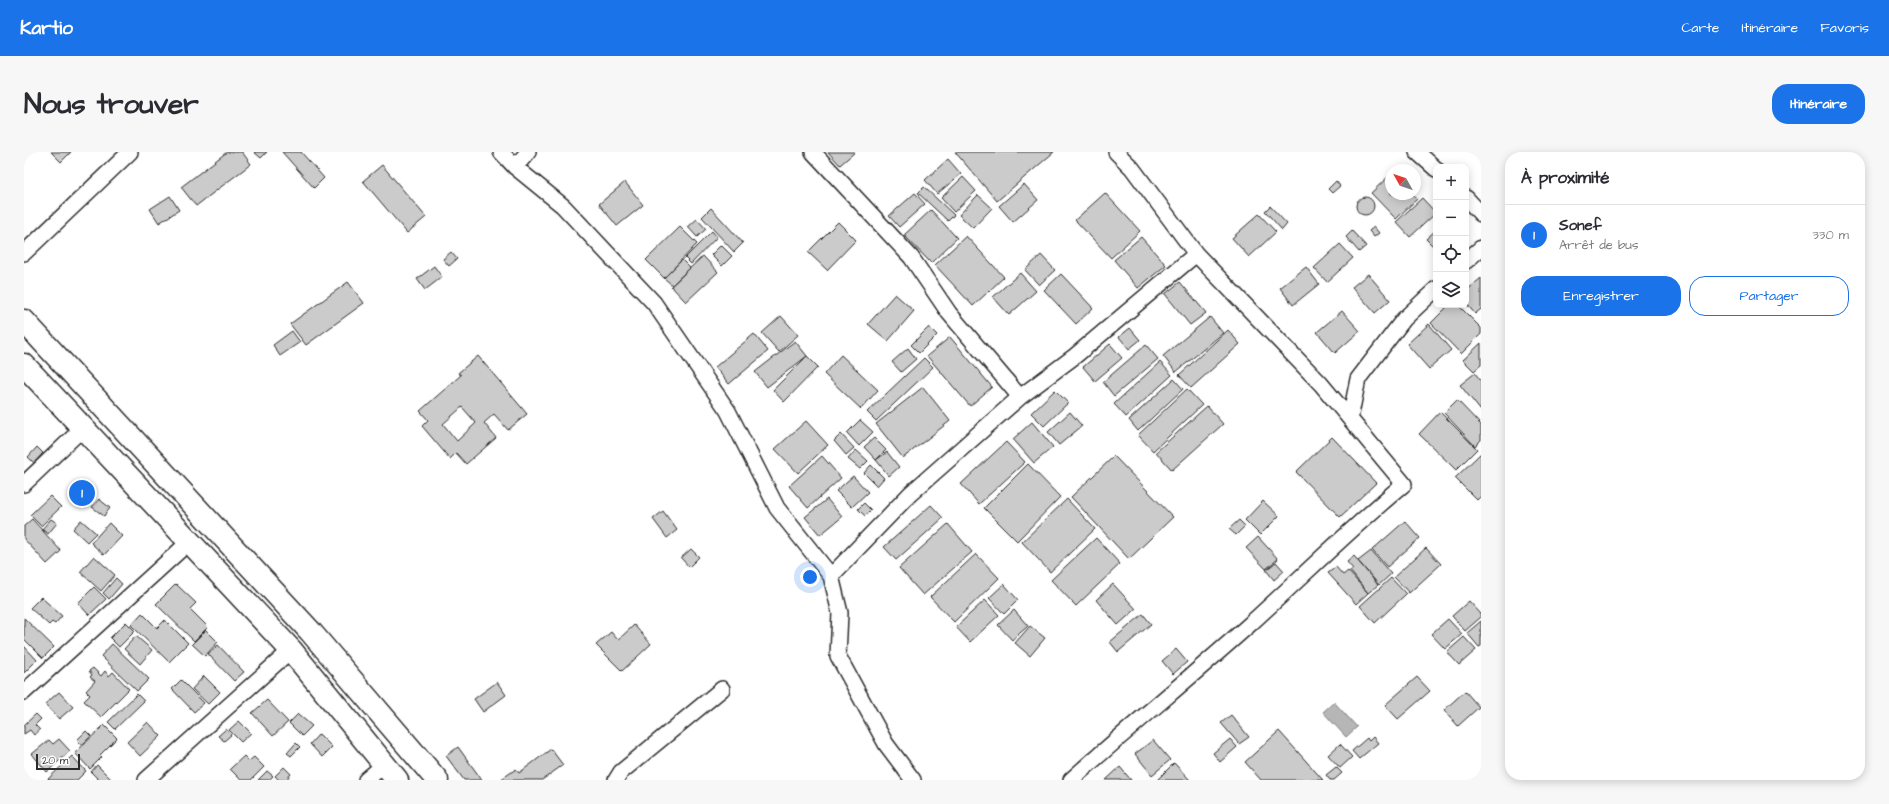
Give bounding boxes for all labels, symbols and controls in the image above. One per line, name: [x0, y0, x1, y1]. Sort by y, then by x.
text: Kartio: [20, 15, 73, 42]
text: Carte: [1681, 18, 1719, 38]
text: Itinéraire: [1741, 18, 1798, 38]
text: Favoris: [1820, 18, 1869, 38]
button: Itinéraire: [1772, 84, 1865, 124]
text: Nous trouver: [24, 85, 199, 124]
north arrow: [1385, 164, 1421, 200]
map controls: [1433, 164, 1469, 308]
button: +: [1433, 164, 1469, 200]
text: À proximité: [1521, 166, 1610, 190]
button: −: [1433, 200, 1469, 236]
text: Sonef: [1559, 215, 1602, 236]
text: 1: [1533, 226, 1535, 244]
text: 330 m: [1812, 226, 1849, 244]
button: locate: [1433, 236, 1469, 272]
text: Arrêt de bus: [1559, 236, 1639, 254]
button: layers: [1433, 272, 1469, 308]
button: Enregistrer: [1521, 276, 1681, 316]
button: Partager: [1689, 276, 1849, 316]
pin: 1: [69, 478, 95, 508]
your location: [800, 567, 820, 587]
scale bar: [36, 752, 80, 771]
text: 20 m: [42, 753, 68, 768]

